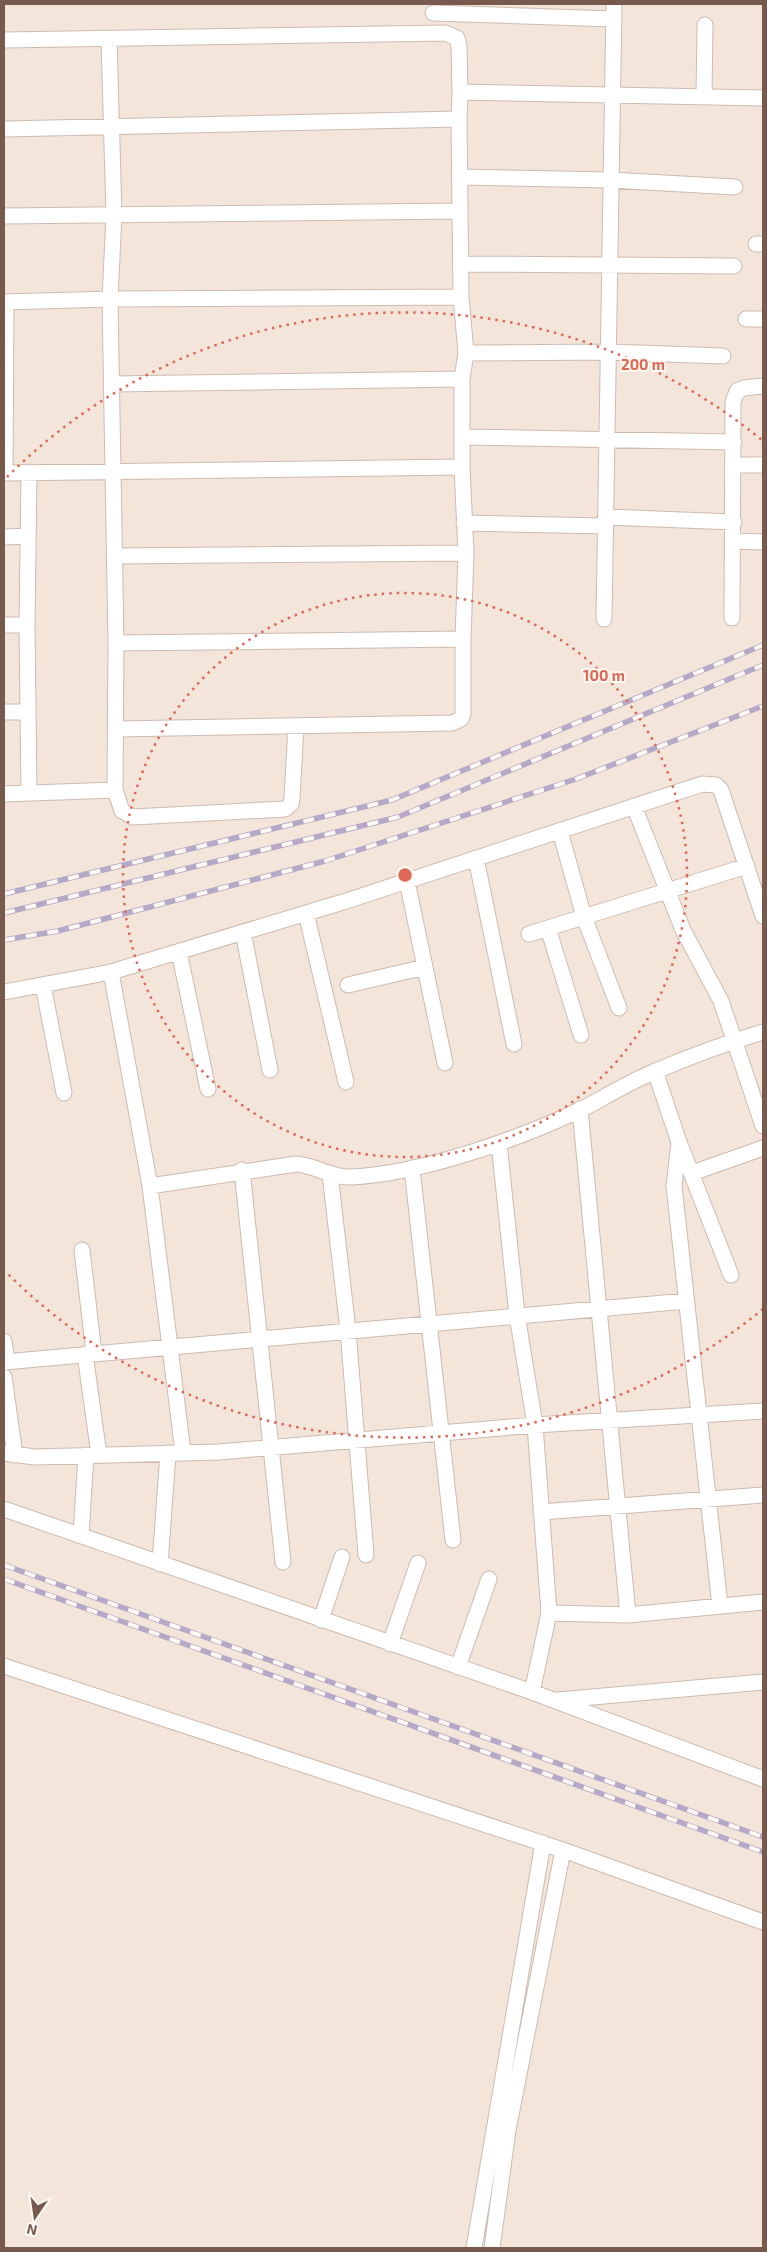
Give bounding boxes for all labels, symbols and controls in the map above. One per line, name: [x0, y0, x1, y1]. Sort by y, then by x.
text: 200 m: [621, 355, 665, 373]
text: 100 m: [583, 666, 625, 684]
centre of rings: [396, 866, 414, 884]
north arrow: [10, 2192, 60, 2242]
text: N: [25, 2221, 39, 2240]

